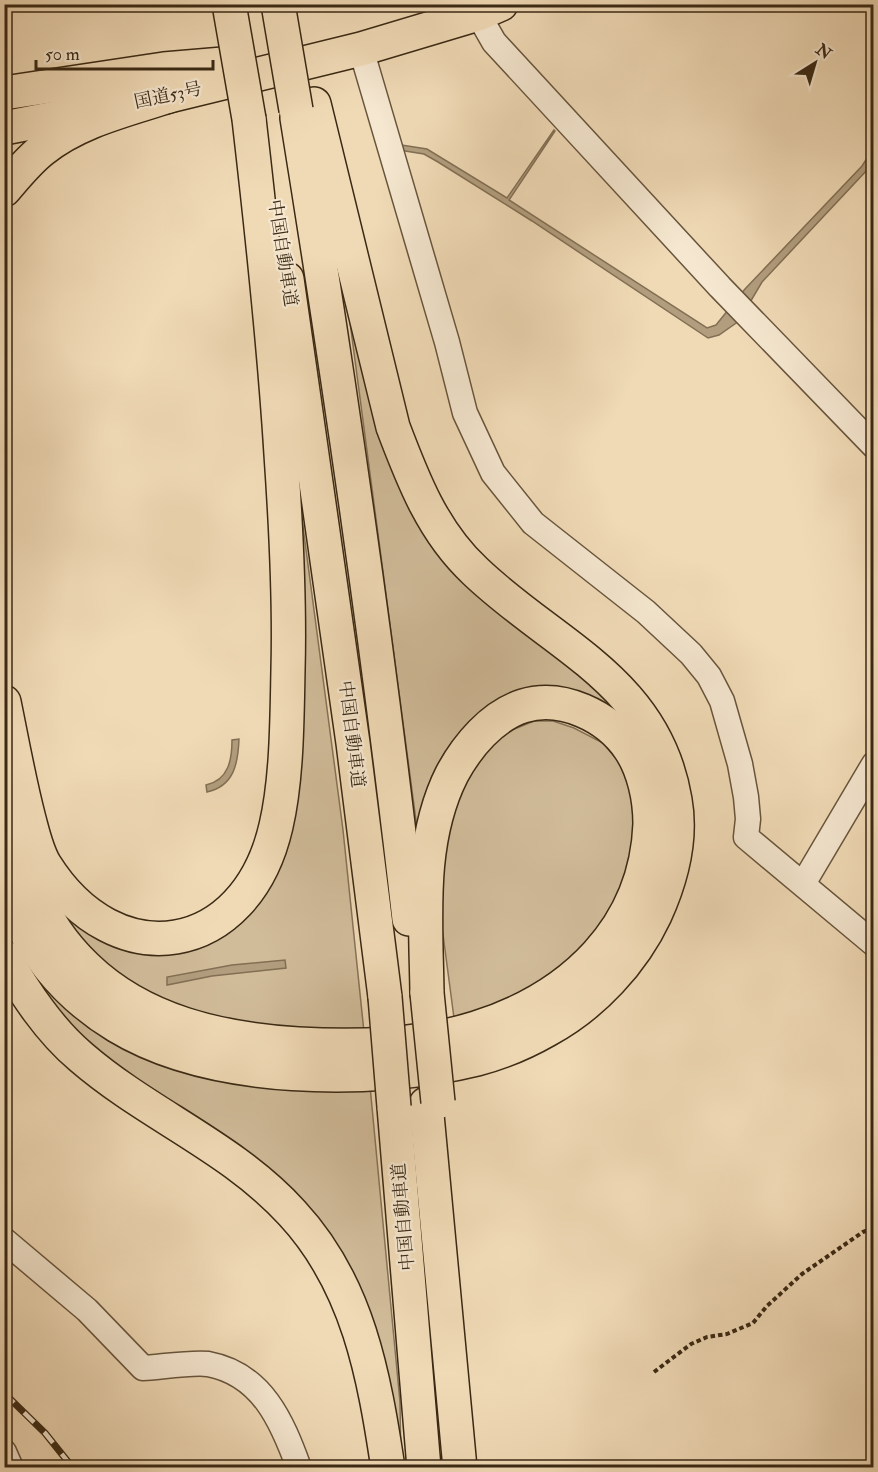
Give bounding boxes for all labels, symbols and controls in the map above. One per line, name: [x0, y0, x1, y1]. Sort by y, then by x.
scale bar: [36, 33, 213, 71]
north arrow: [785, 33, 845, 93]
text: N: [811, 39, 836, 65]
text: 50 m: [45, 43, 80, 66]
street label: 国道53号: [132, 77, 204, 114]
street label: 中国自動車道: [263, 198, 302, 308]
street label: 中国自動車道: [334, 679, 369, 789]
street label: 中国自動車道: [387, 1162, 420, 1272]

